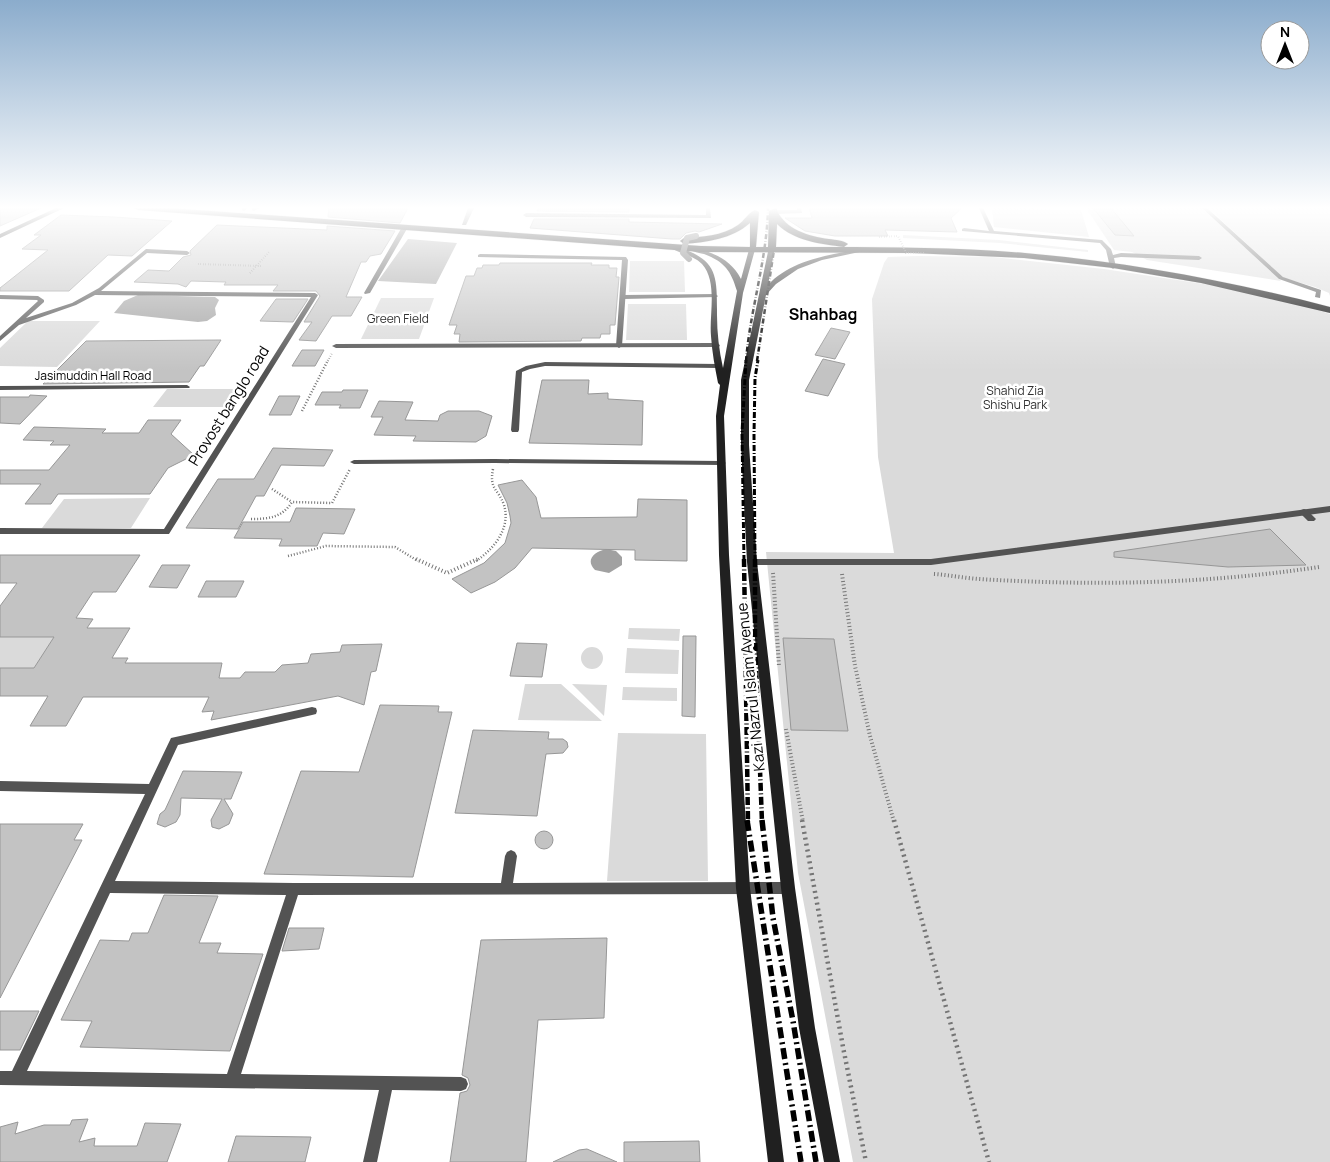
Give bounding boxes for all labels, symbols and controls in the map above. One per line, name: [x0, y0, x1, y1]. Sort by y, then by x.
north arrow: [1260, 20, 1310, 70]
text: N: [1280, 22, 1290, 41]
district label: Shahbag: [789, 303, 857, 325]
park label: Green Field: [367, 310, 429, 327]
street label: Provost banglo road: [183, 342, 274, 470]
street label: Jasimuddin Hall Road: [35, 367, 151, 384]
park label: Shahid Zia Shishu Park: [983, 382, 1048, 413]
street label: Kazi Nazrul Islam Avenue: [731, 602, 770, 772]

